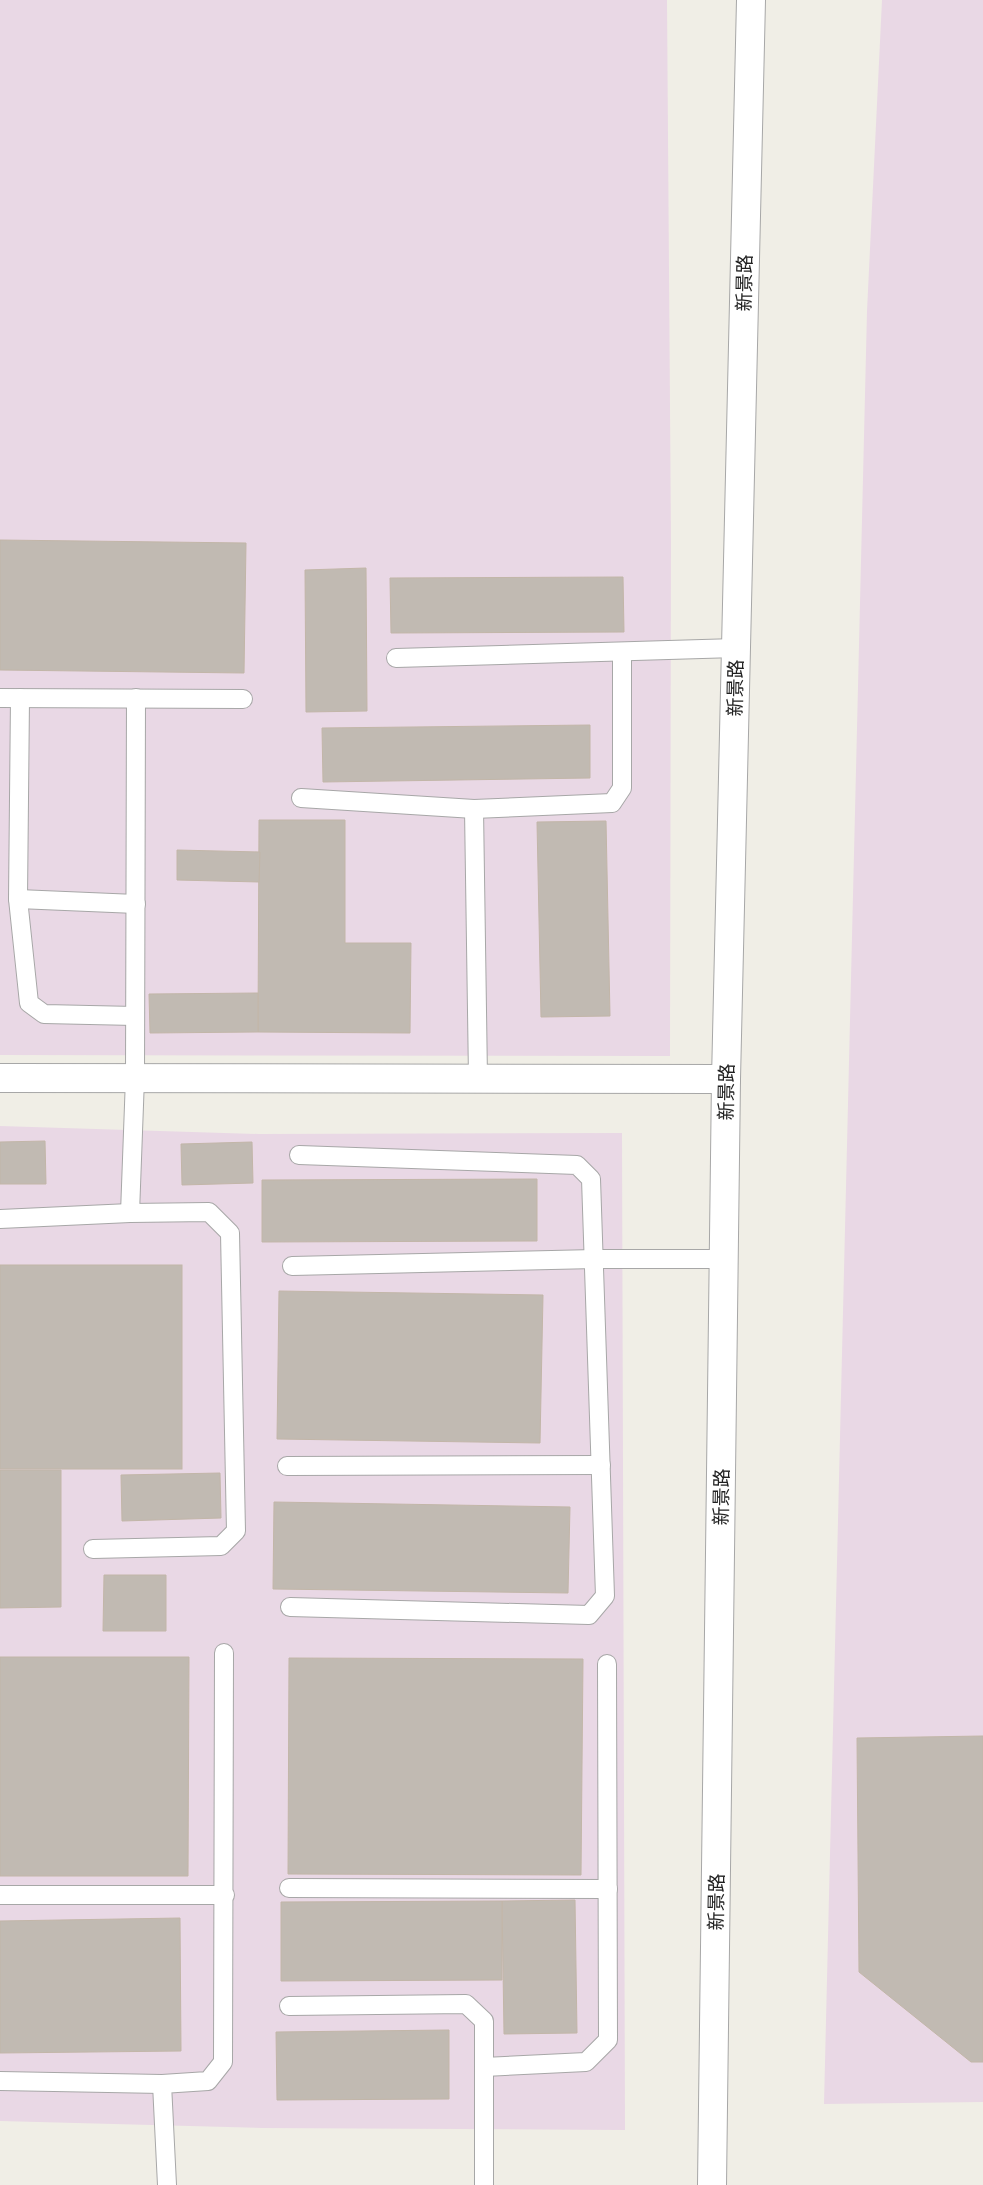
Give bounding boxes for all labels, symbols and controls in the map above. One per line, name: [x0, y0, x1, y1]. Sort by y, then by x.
street label: 新景路: [734, 254, 755, 312]
street label: 新景路: [725, 659, 746, 717]
street label: 新景路: [716, 1063, 737, 1121]
street label: 新景路: [711, 1468, 732, 1526]
street label: 新景路: [706, 1873, 727, 1931]

